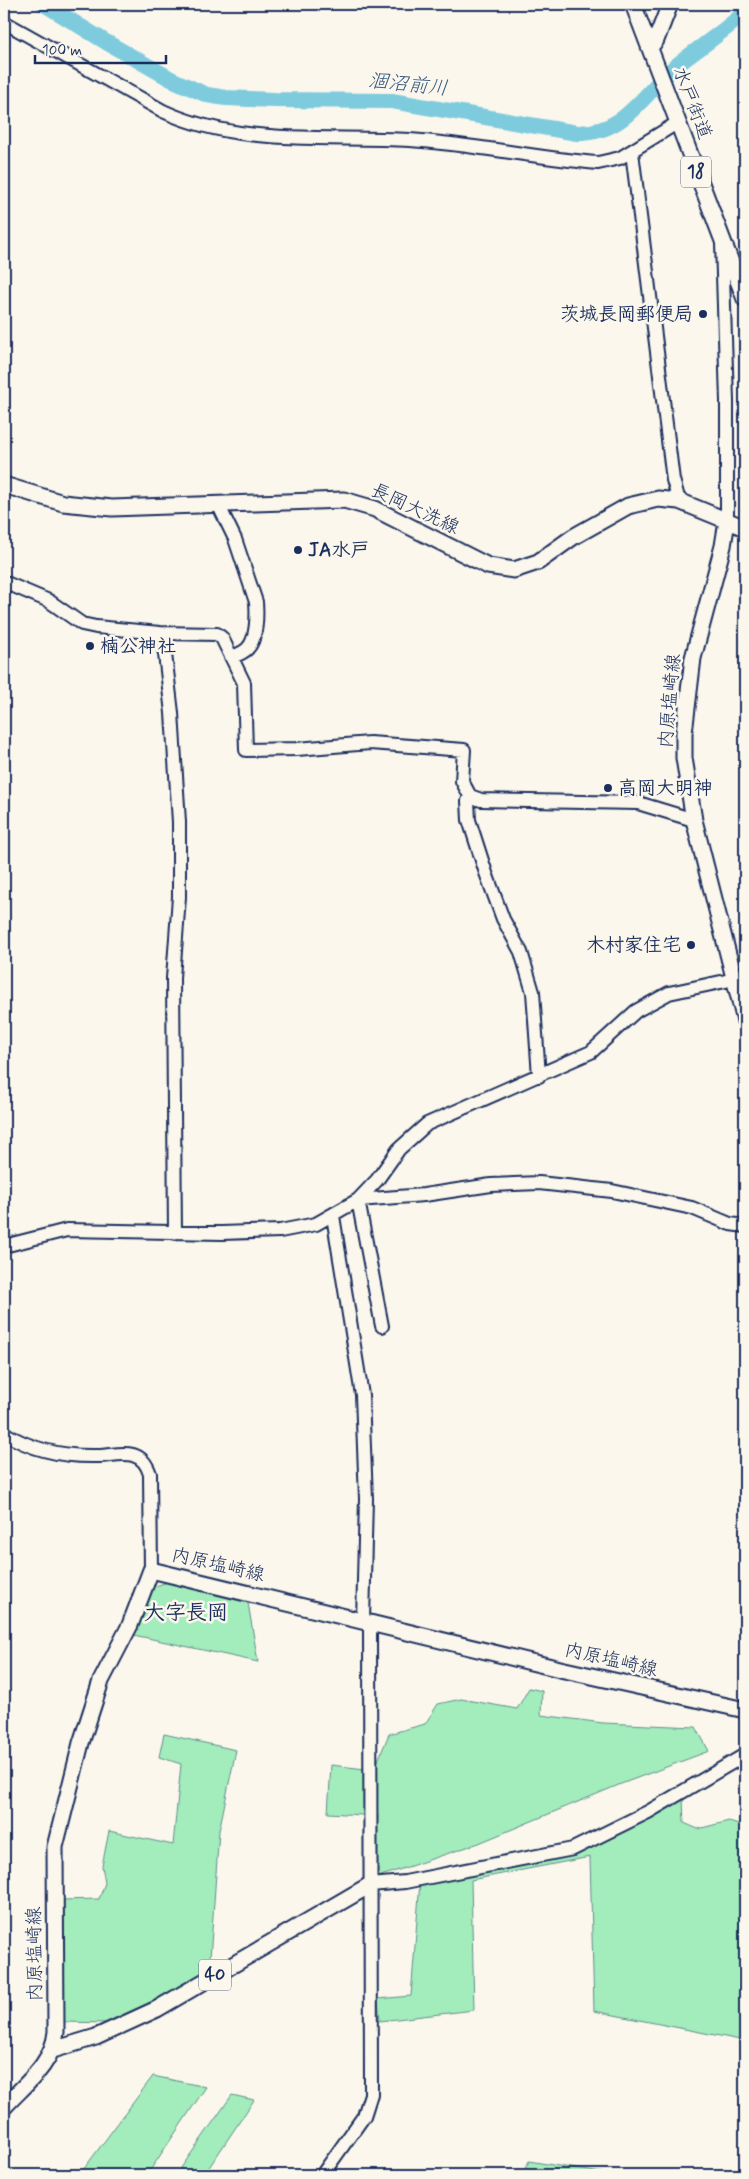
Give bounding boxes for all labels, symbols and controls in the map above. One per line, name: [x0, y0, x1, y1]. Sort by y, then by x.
scale bar: [35, 32, 166, 64]
text: 100 m: [42, 41, 82, 61]
street label: 水戸街道: [667, 63, 717, 143]
water label: 涸沼前川: [367, 67, 449, 103]
road number: 18: [681, 156, 711, 188]
place label: 茨城長岡郵便局: [560, 302, 693, 327]
marker: 茨城長岡郵便局: [697, 308, 709, 320]
street label: 長岡大洗線: [367, 478, 463, 540]
place label: JA水戸: [308, 538, 369, 563]
marker: JA水戸: [292, 544, 304, 556]
place label: 楠公神社: [100, 634, 176, 659]
marker: 楠公神社: [84, 640, 96, 652]
street label: 内原塩崎線: [653, 653, 687, 749]
place label: 高岡大明神: [618, 776, 713, 801]
marker: 高岡大明神: [602, 782, 614, 794]
place label: 木村家住宅: [586, 933, 681, 958]
marker: 木村家住宅: [685, 939, 697, 951]
street label: 内原塩崎線: [169, 1542, 267, 1588]
district label: 大字長岡: [144, 1599, 228, 1627]
street label: 内原塩崎線: [562, 1637, 660, 1683]
street label: 内原塩崎線: [22, 1906, 48, 2002]
road number: 40: [199, 1960, 231, 1990]

